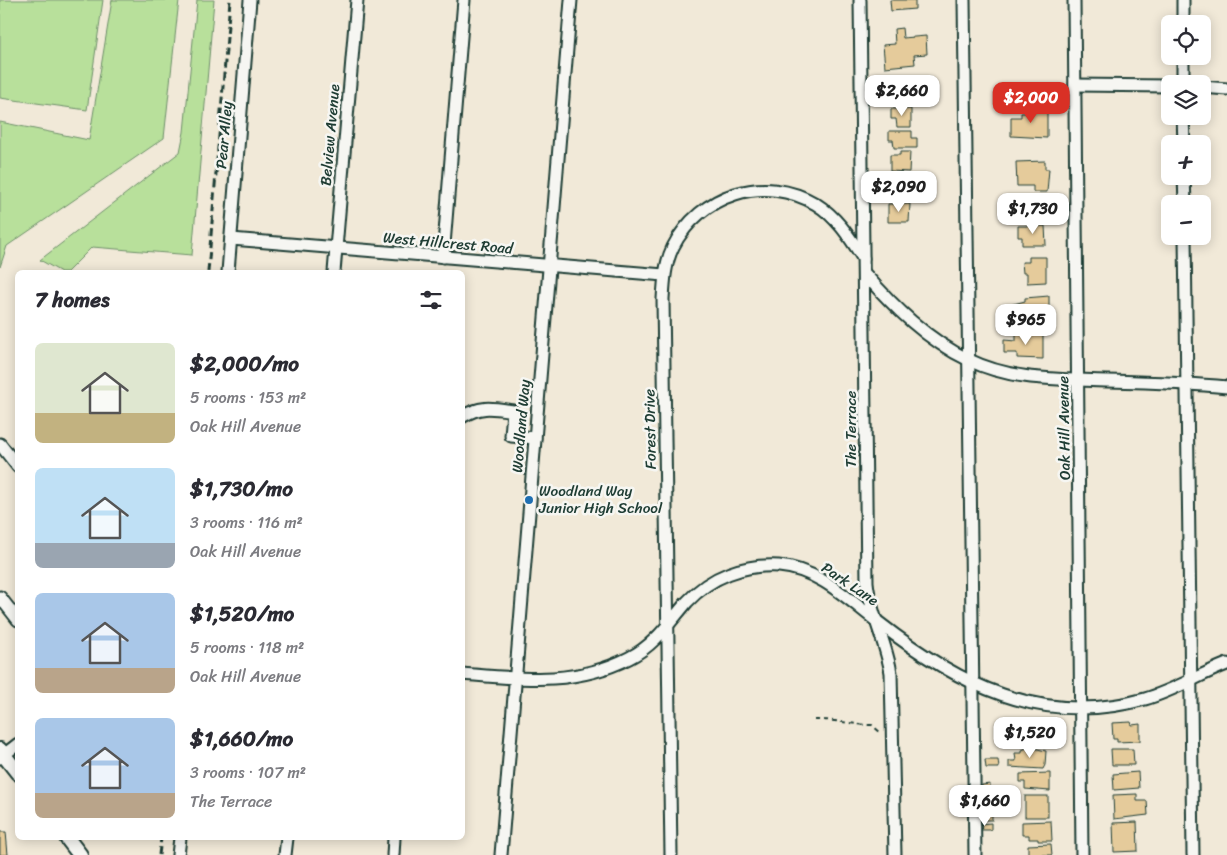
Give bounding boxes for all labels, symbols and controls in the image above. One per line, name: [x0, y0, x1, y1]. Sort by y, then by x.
map controls: [1161, 15, 1211, 245]
button: locate: [1161, 15, 1211, 65]
pin: $2,660: [861, 74, 943, 117]
button: layers: [1161, 75, 1211, 125]
text: $2,660: [876, 76, 928, 105]
pin: $2,000: [990, 82, 1072, 124]
street label: Belview Avenue: [313, 83, 347, 187]
text: $2,000: [1004, 83, 1058, 112]
street label: Pear Alley: [208, 100, 240, 170]
button: +: [1161, 135, 1211, 185]
pin: $2,090: [858, 170, 940, 213]
text: $2,090: [872, 172, 926, 201]
pin: $1,730: [992, 192, 1074, 235]
text: $1,730: [1008, 194, 1058, 223]
button: −: [1161, 195, 1211, 245]
street label: West Hillcrest Road: [382, 224, 515, 262]
text: 7 homes: [35, 281, 110, 319]
icon: filters: [417, 286, 445, 314]
pin: $965: [996, 304, 1056, 346]
text: $965: [1006, 305, 1046, 334]
text: $2,000/mo: [190, 345, 299, 383]
icon: home: [75, 363, 135, 423]
street label: Oak Hill Avenue: [1050, 375, 1078, 480]
street label: Woodland Way: [504, 378, 538, 474]
text: 5 rooms · 153 m²: [190, 383, 306, 412]
street label: Forest Drive: [636, 388, 664, 469]
street label: The Terrace: [838, 390, 864, 468]
text: Oak Hill Avenue: [190, 412, 301, 441]
text: $1,730/mo: [190, 470, 293, 508]
place label: Woodland Way Junior High School: [538, 478, 663, 521]
icon: home: [75, 488, 135, 548]
marker: Woodland Way Junior High School: [523, 494, 535, 506]
text: 3 rooms · 116 m²: [190, 508, 303, 537]
text: Oak Hill Avenue: [190, 537, 301, 566]
street label: Park Lane: [816, 555, 884, 613]
text: $1,520/mo: [190, 595, 294, 633]
icon: home: [75, 613, 135, 673]
text: 5 rooms · 118 m²: [190, 633, 304, 662]
text: Oak Hill Avenue: [190, 662, 301, 691]
pin: $1,520: [989, 716, 1071, 759]
text: $1,520: [1004, 718, 1056, 747]
text: $1,660/mo: [190, 720, 293, 758]
icon: home: [75, 738, 135, 798]
text: 3 rooms · 107 m²: [190, 758, 306, 787]
pin: $1,660: [944, 784, 1026, 827]
text: $1,660: [960, 786, 1010, 815]
text: The Terrace: [190, 787, 272, 816]

